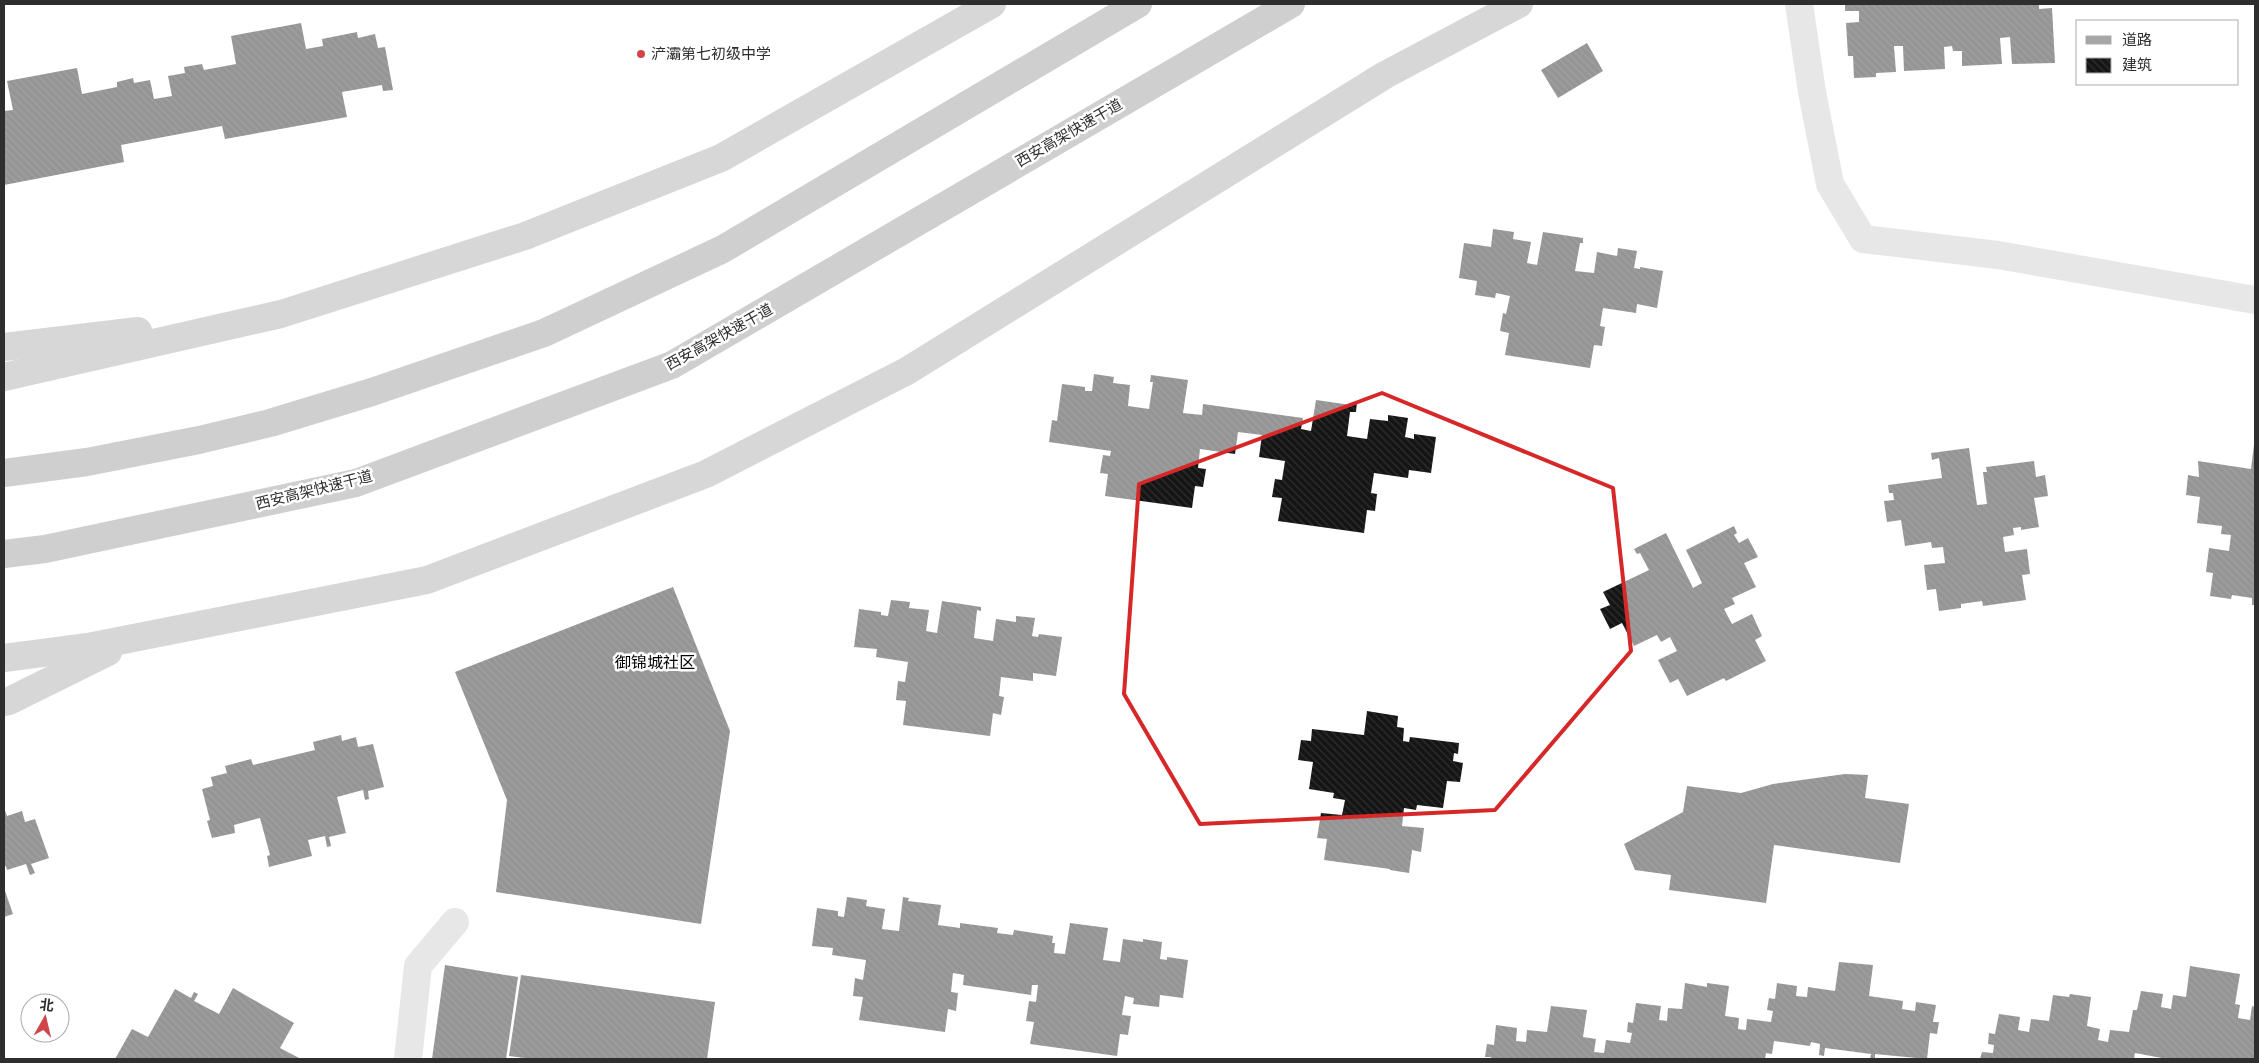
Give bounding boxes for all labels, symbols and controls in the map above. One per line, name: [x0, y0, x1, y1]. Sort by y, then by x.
legend: [2076, 20, 2239, 85]
text: 道路: [2122, 31, 2152, 49]
place label: 浐灞第七初级中学: [651, 45, 771, 63]
marker: 浐灞第七初级中学: [635, 48, 647, 60]
text: 建筑: [2122, 56, 2152, 74]
street label: 西安高架快速干道: [1013, 95, 1125, 171]
street label: 西安高架快速干道: [662, 300, 776, 374]
street label: 西安高架快速干道: [254, 467, 374, 513]
district label: 御锦城社区: [615, 653, 695, 672]
north arrow: [20, 993, 70, 1043]
text: 北: [39, 996, 55, 1014]

